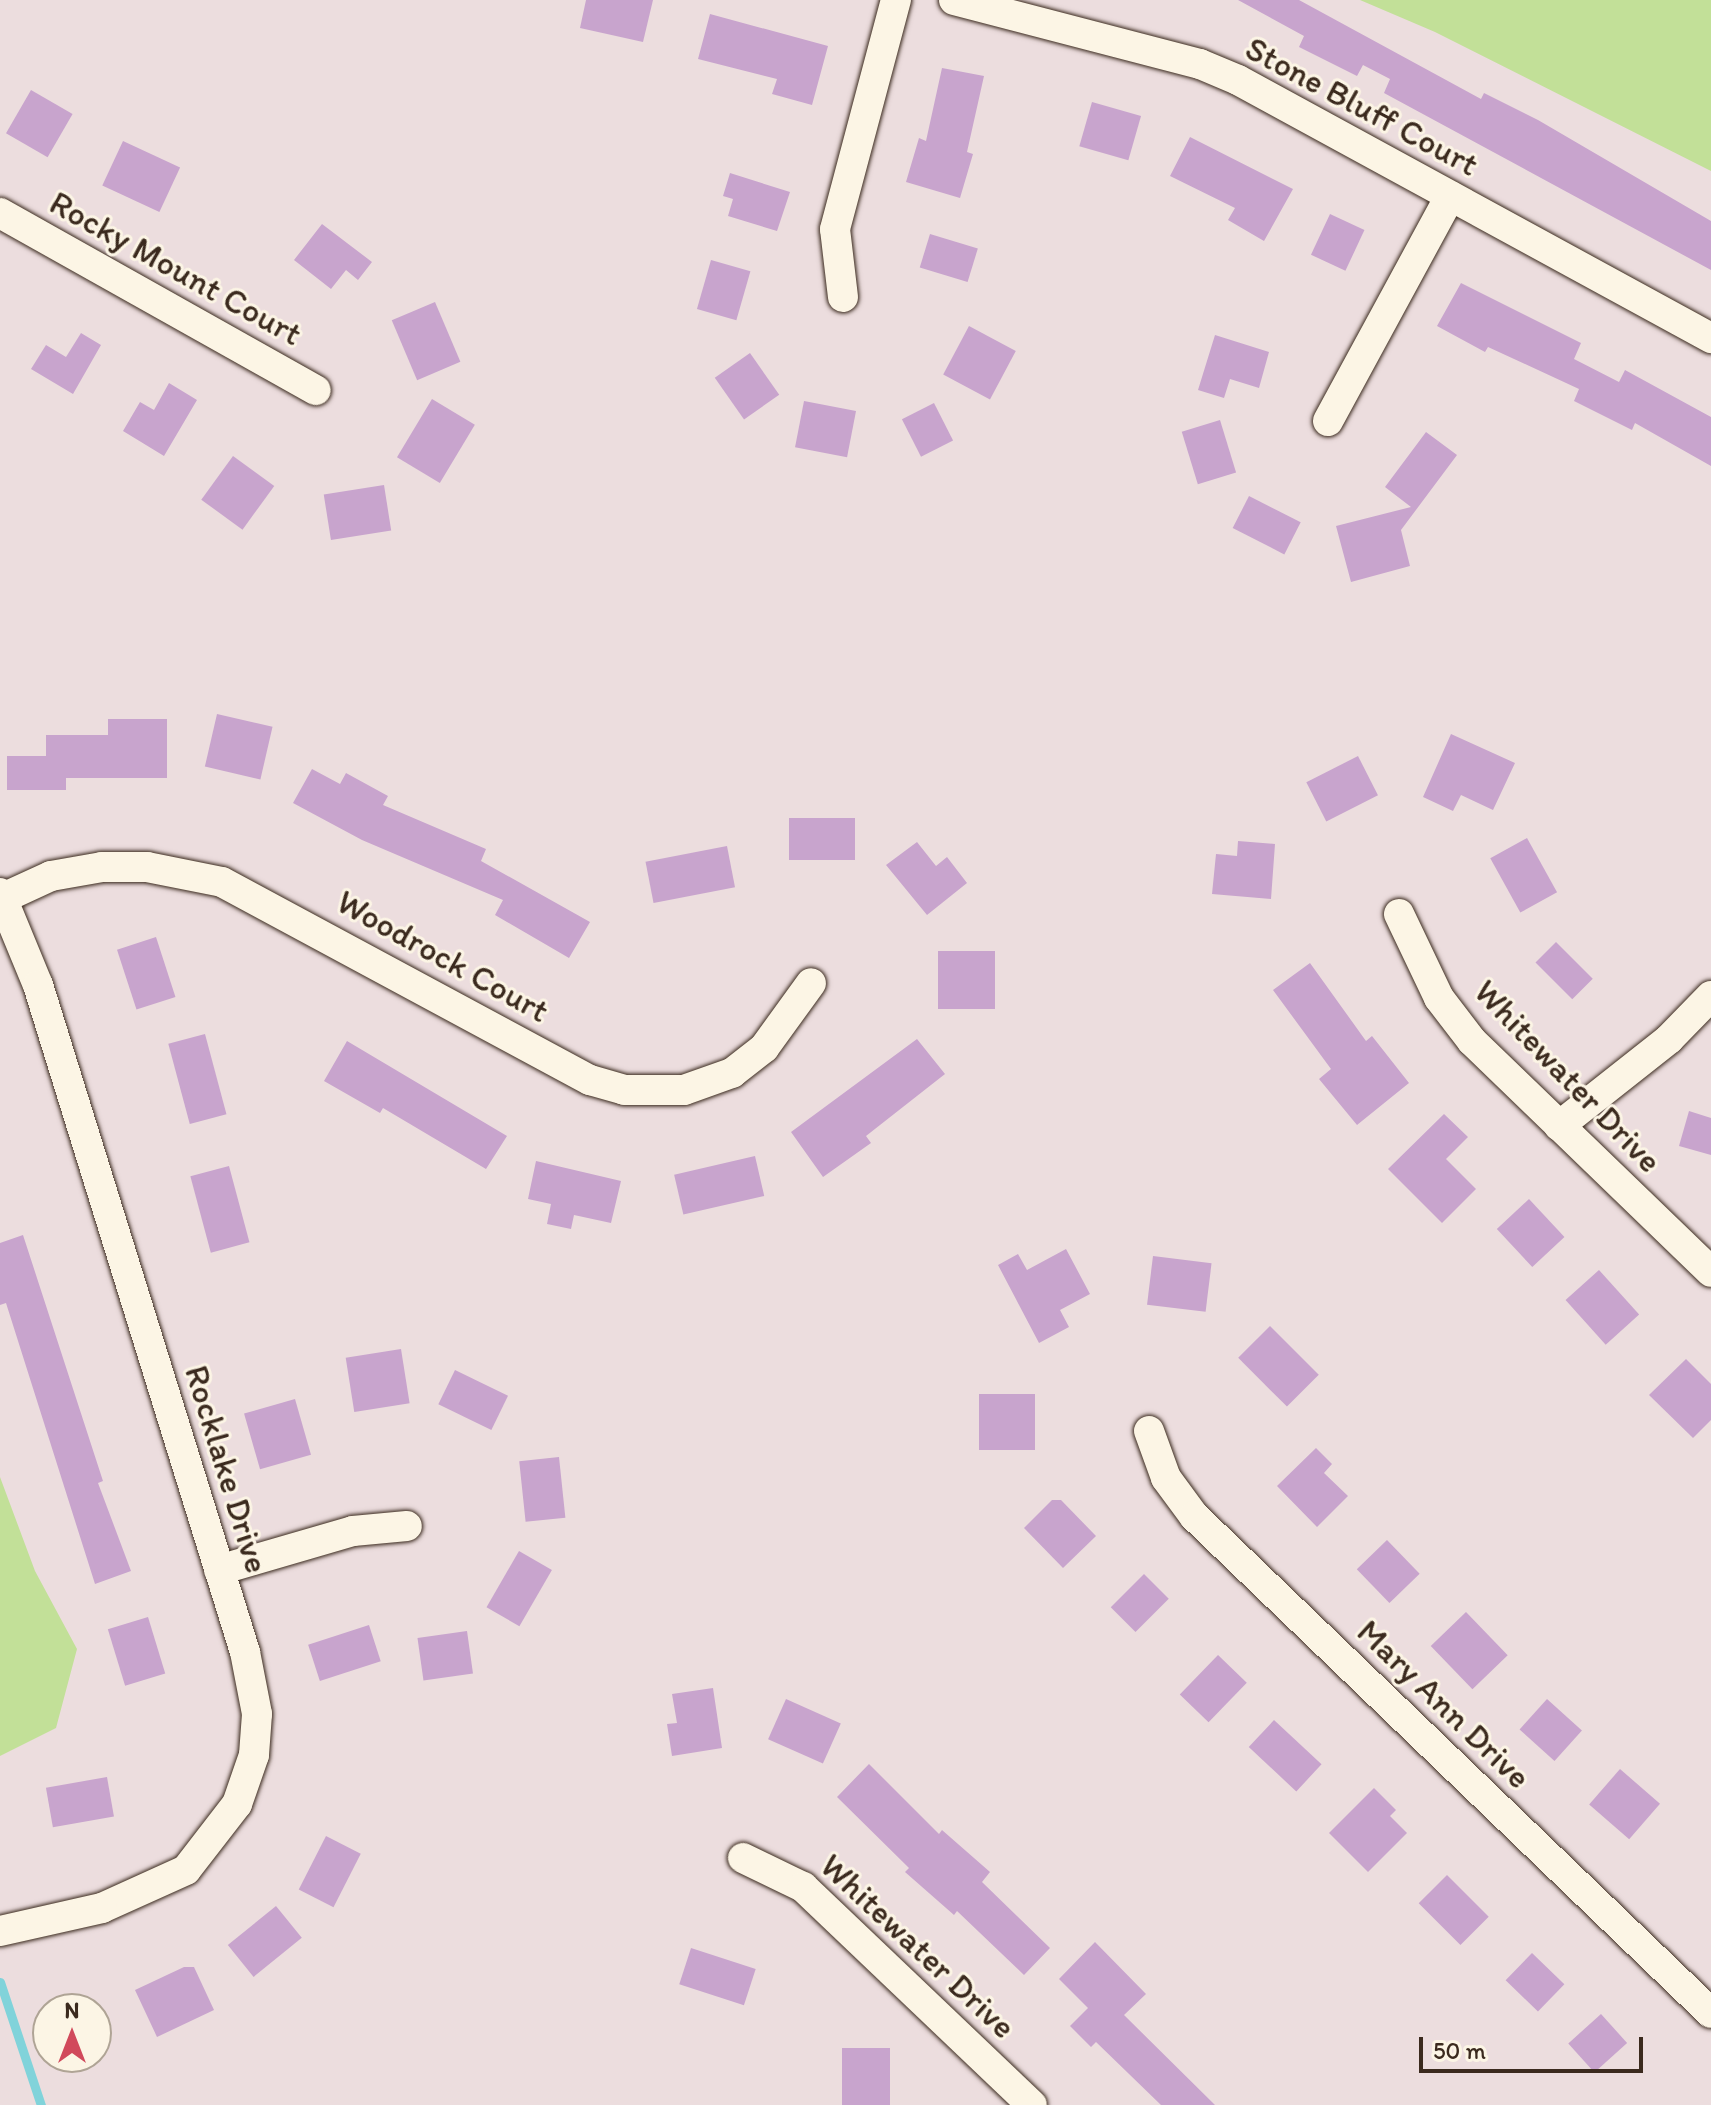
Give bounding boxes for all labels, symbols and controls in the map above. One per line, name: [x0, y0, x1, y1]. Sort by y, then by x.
street label: Stone Bluff Court: [1238, 27, 1486, 185]
street label: Rocky Mount Court: [43, 182, 309, 354]
street label: Woodrock Court: [330, 881, 556, 1031]
street label: Whitewater Drive: [1466, 971, 1670, 1181]
street label: Rocklake Drive: [176, 1360, 278, 1578]
street label: Mary Ann Drive: [1349, 1611, 1539, 1797]
street label: Whitewater Drive: [812, 1845, 1024, 2047]
north arrow: [32, 1993, 112, 2073]
text: N: [65, 1997, 79, 2024]
scale bar: [1423, 2021, 1647, 2071]
text: 50 m: [1433, 2036, 1486, 2065]

